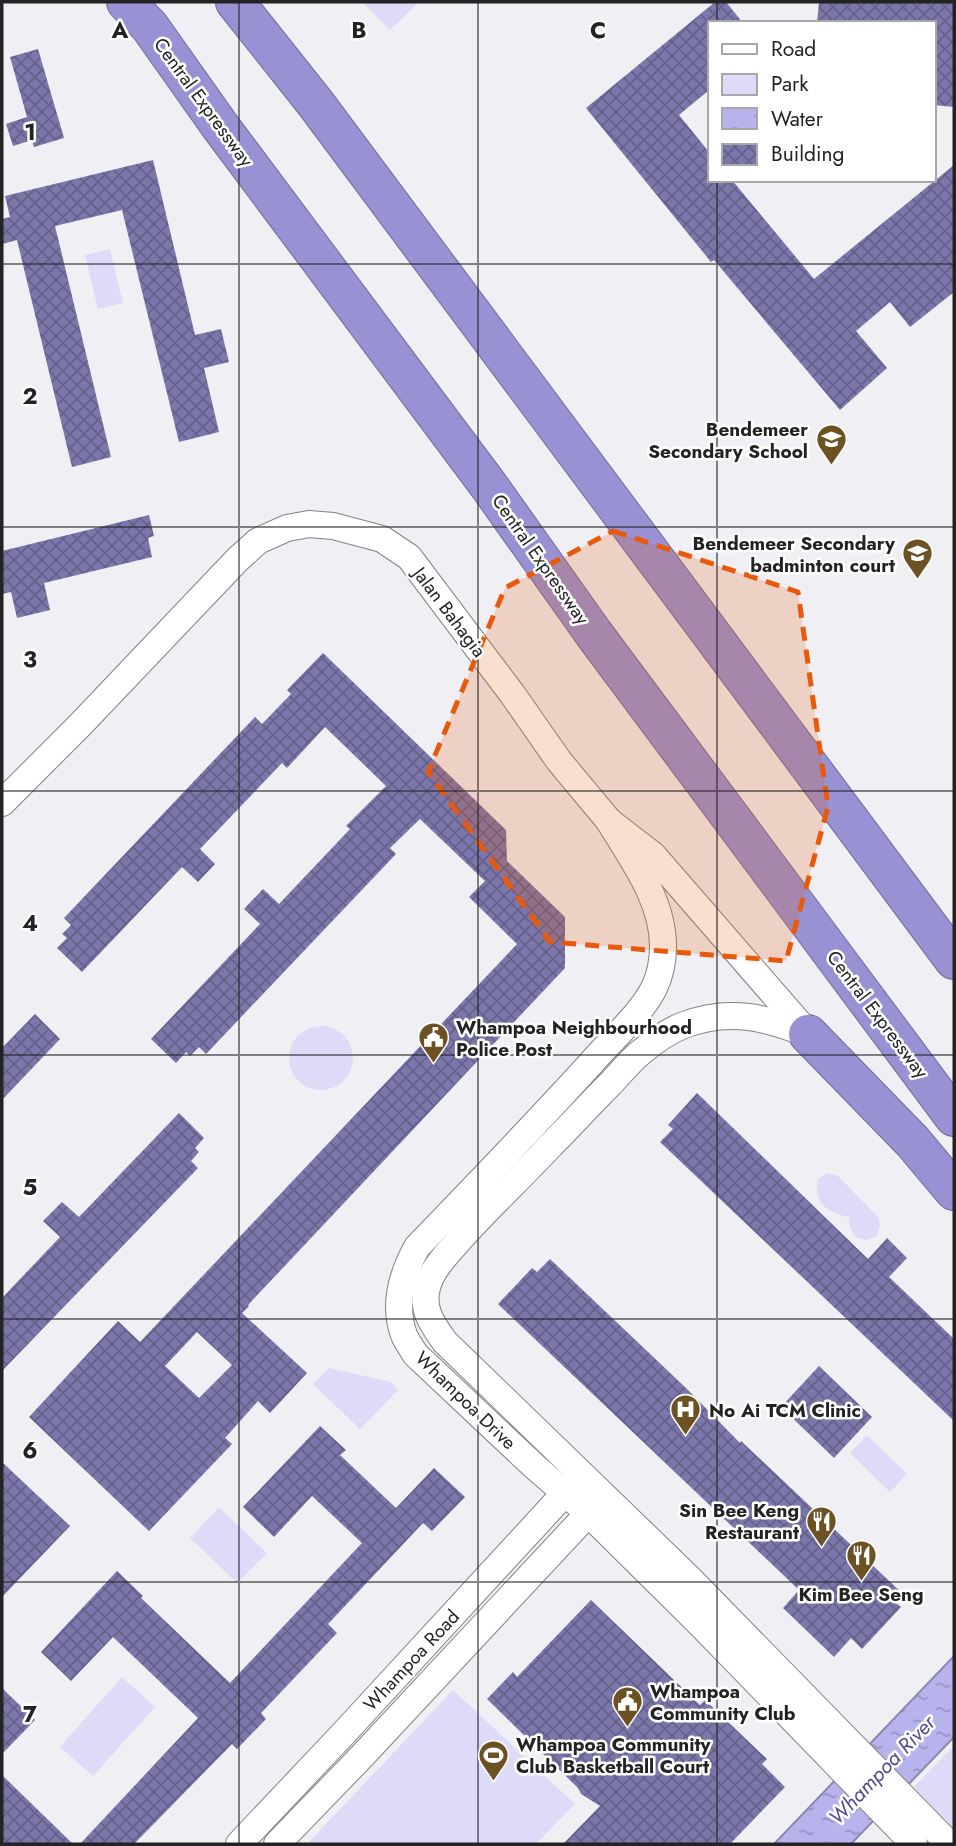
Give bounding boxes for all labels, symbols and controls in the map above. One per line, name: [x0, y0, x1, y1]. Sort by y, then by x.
text: A: [111, 13, 129, 47]
text: B: [351, 13, 367, 47]
text: C: [590, 13, 606, 47]
legend: [708, 21, 935, 182]
street label: Central Expressway: [147, 32, 260, 173]
text: Road: [771, 34, 816, 64]
text: Park: [771, 69, 809, 99]
text: Water: [771, 104, 824, 134]
text: 1: [24, 115, 36, 149]
text: Building: [771, 139, 844, 169]
text: 2: [22, 379, 38, 413]
place label: Bendemeer Secondary School: [648, 416, 808, 465]
school or university icon: Bendemeer Secondary School: [814, 423, 848, 467]
street label: Central Expressway: [485, 489, 596, 631]
place label: Bendemeer Secondary badminton court: [693, 530, 896, 579]
school or university icon: Bendemeer Secondary badminton court: [901, 537, 935, 581]
street label: Jalan Bahagia: [405, 559, 492, 663]
text: 3: [23, 642, 37, 676]
text: 4: [22, 906, 38, 940]
street label: Central Expressway: [821, 945, 935, 1084]
place label: Whampoa Neighbourhood Police Post: [456, 1014, 692, 1063]
public building icon: Whampoa Neighbourhood Police Post: [416, 1021, 450, 1065]
text: 5: [23, 1170, 37, 1204]
street label: Whampoa Drive: [409, 1345, 522, 1456]
hospital icon: No Ai TCM Clinic: [669, 1393, 703, 1437]
place label: No Ai TCM Clinic: [709, 1397, 861, 1424]
text: 6: [22, 1433, 38, 1467]
place label: Sin Bee Keng Restaurant: [679, 1497, 799, 1546]
restaurant icon: Sin Bee Keng Restaurant: [805, 1504, 839, 1548]
restaurant icon: Kim Bee Seng: [844, 1538, 878, 1582]
place label: Kim Bee Seng: [798, 1581, 924, 1608]
street label: Whampoa Road: [357, 1604, 465, 1717]
place label: Whampoa Community Club: [650, 1678, 796, 1727]
public building icon: Whampoa Community Club: [610, 1685, 644, 1729]
text: 7: [23, 1697, 37, 1731]
water label: Whampoa River: [822, 1708, 943, 1831]
place label: Whampoa Community Club Basketball Court: [516, 1731, 712, 1780]
sports icon: Whampoa Community Club Basketball Court: [476, 1738, 510, 1782]

